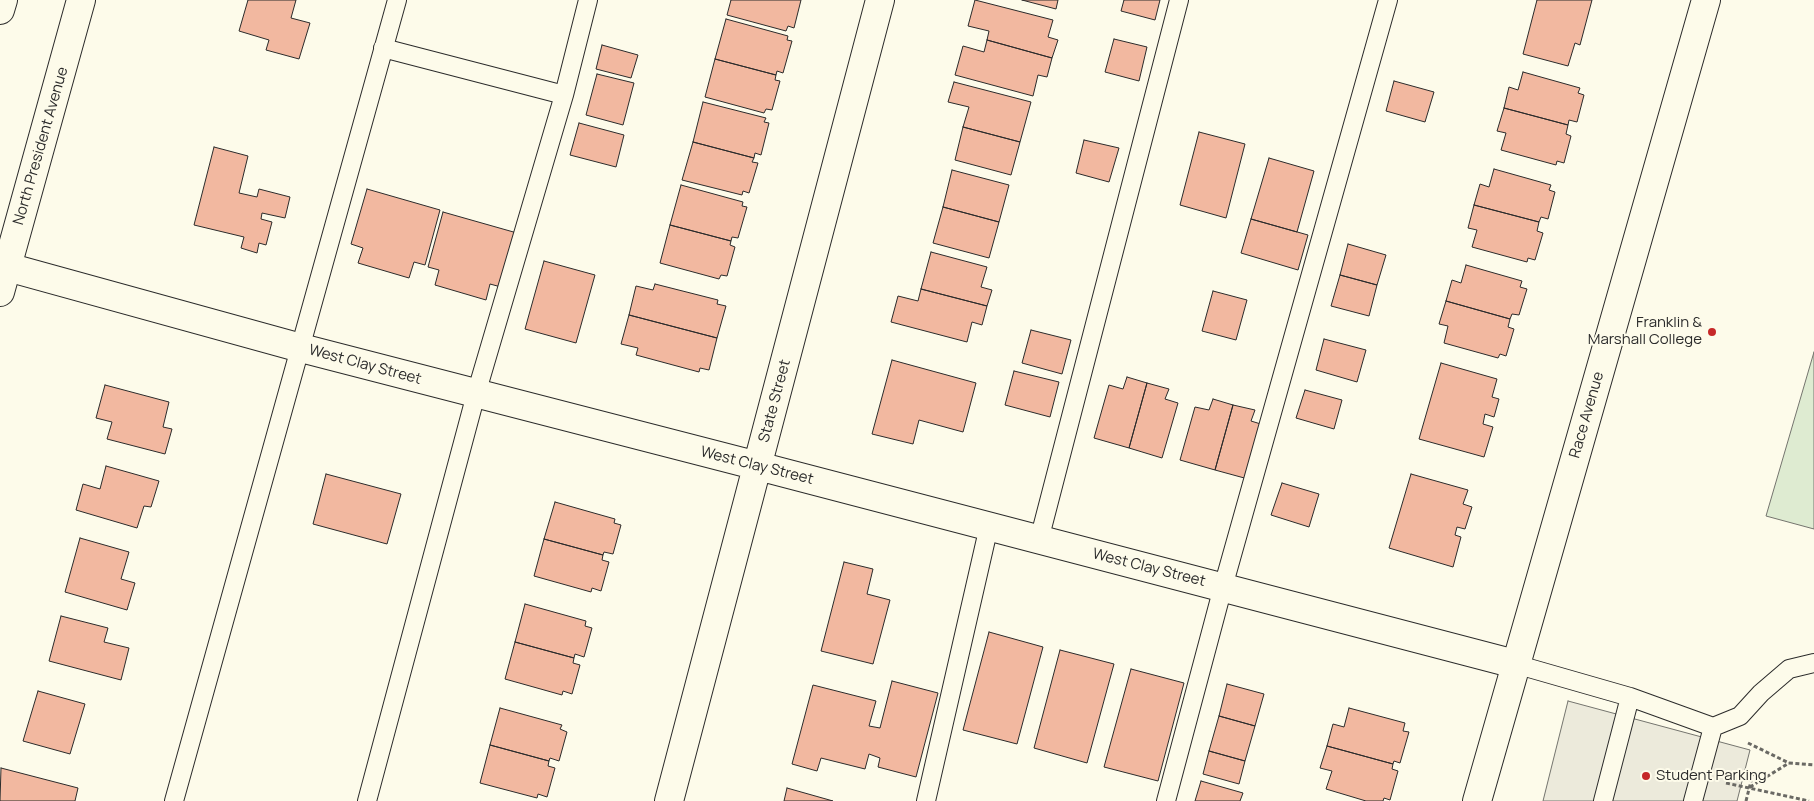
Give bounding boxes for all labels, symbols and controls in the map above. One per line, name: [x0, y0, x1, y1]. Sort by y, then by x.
street label: North President Avenue: [10, 65, 72, 227]
place label: Franklin & Marshall College: [1588, 314, 1702, 349]
marker: Franklin & Marshall College: [1706, 326, 1718, 338]
street label: West Clay Street: [307, 341, 423, 389]
street label: State Street: [755, 358, 795, 444]
street label: Race Avenue: [1566, 370, 1608, 460]
street label: West Clay Street: [699, 443, 815, 489]
street label: West Clay Street: [1091, 545, 1207, 591]
place label: Student Parking: [1656, 767, 1767, 785]
marker: Student Parking: [1640, 770, 1652, 782]

